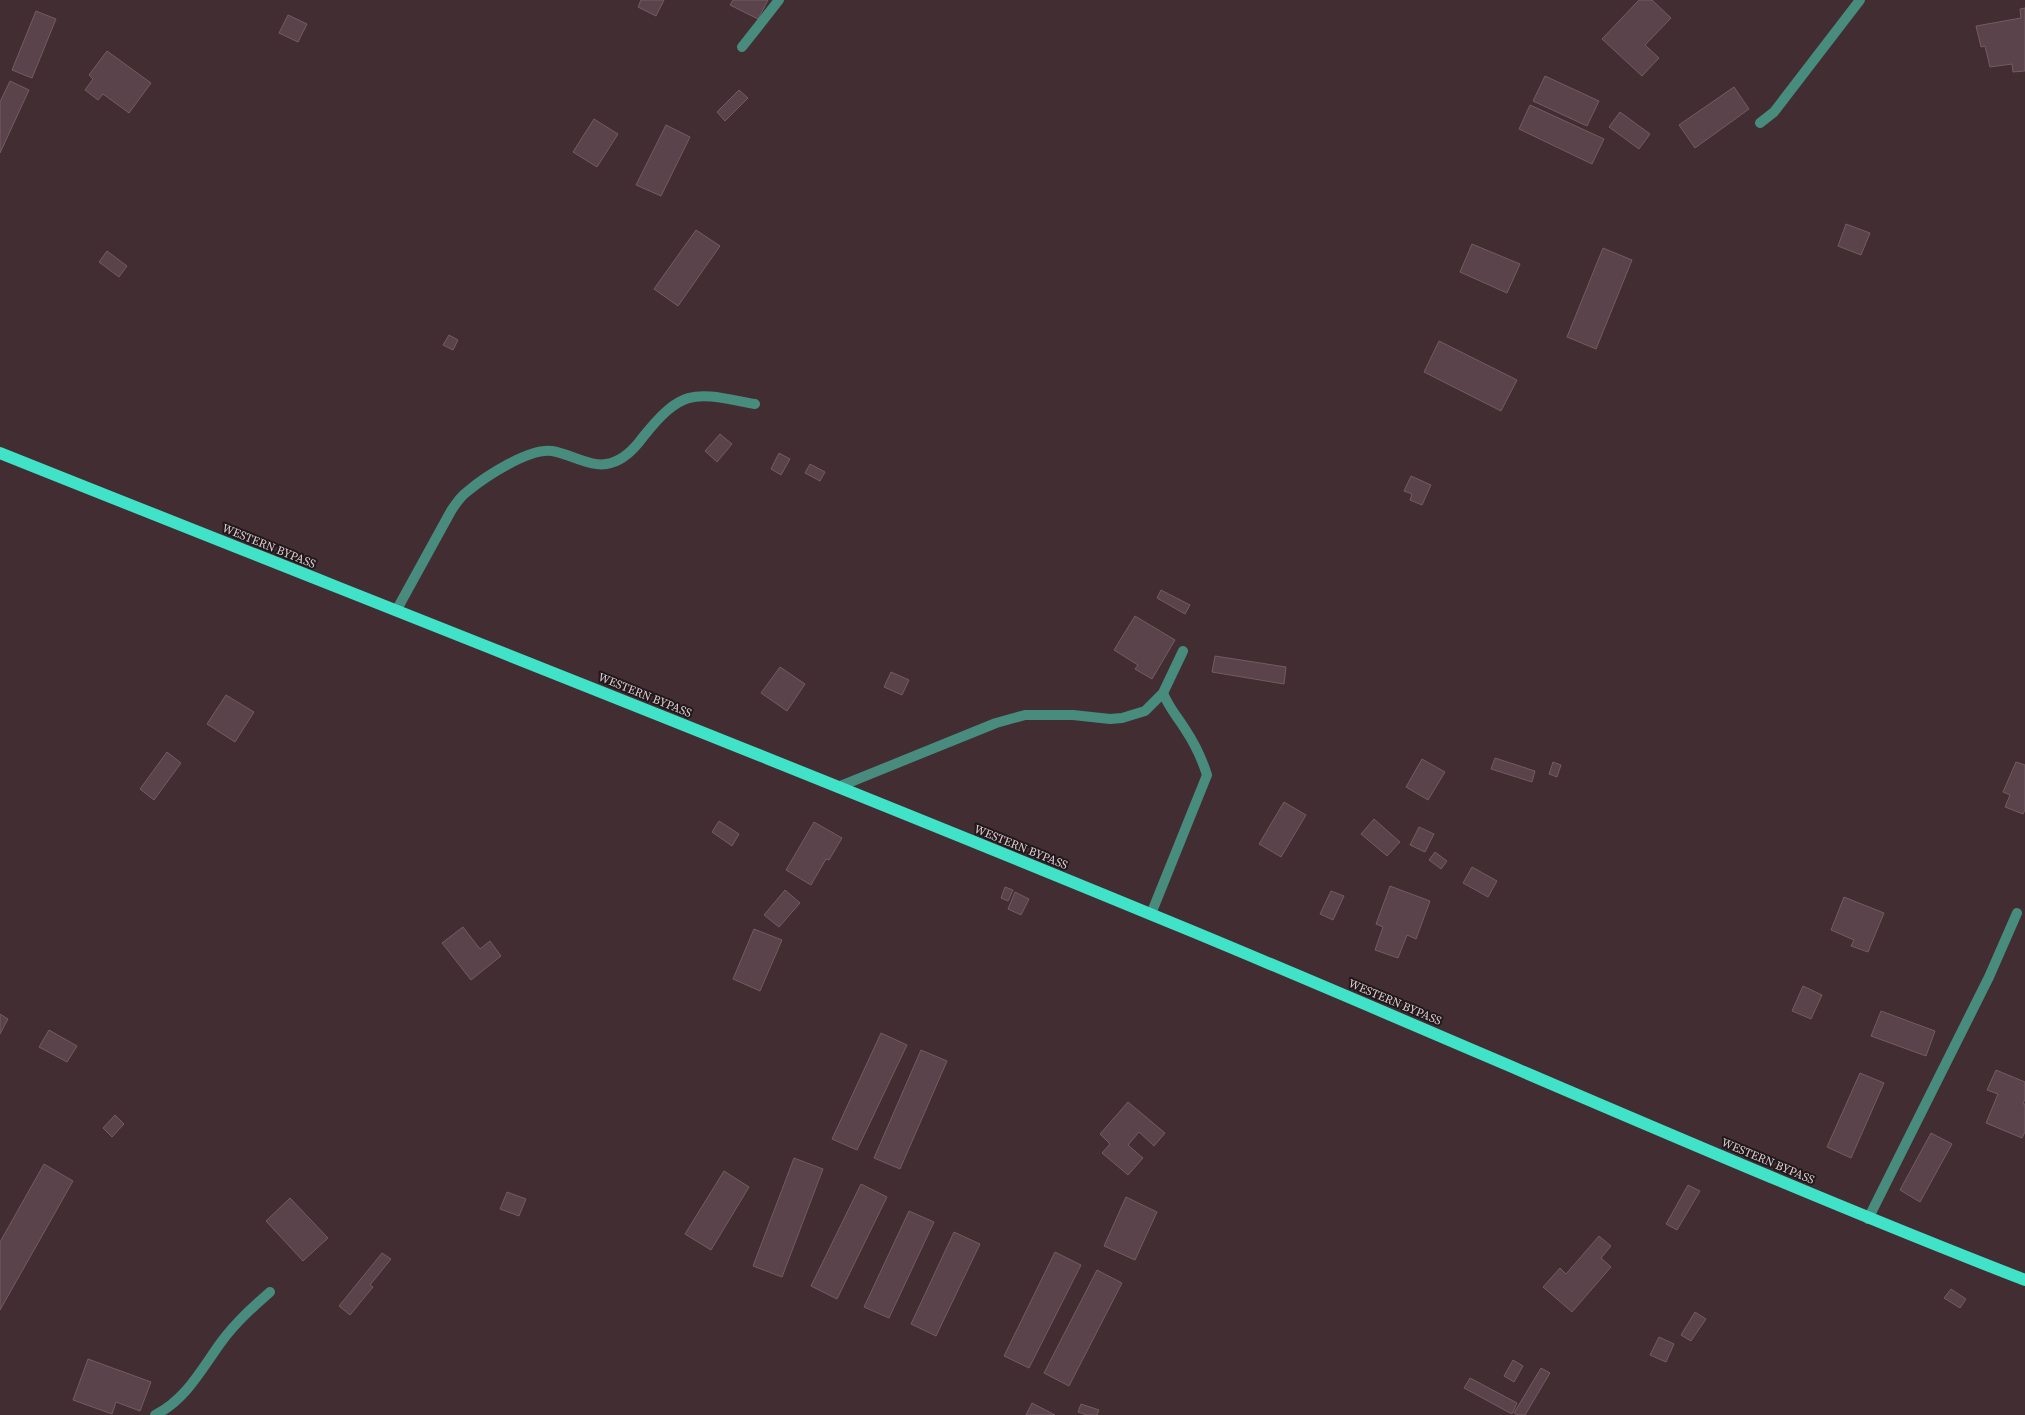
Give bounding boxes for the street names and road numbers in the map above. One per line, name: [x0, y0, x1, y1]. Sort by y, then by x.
street label: WESTERN BYPASS: [220, 520, 318, 572]
street label: WESTERN BYPASS: [596, 669, 694, 721]
street label: WESTERN BYPASS: [972, 821, 1070, 873]
street label: WESTERN BYPASS: [1346, 975, 1444, 1029]
street label: WESTERN BYPASS: [1719, 1134, 1817, 1188]

